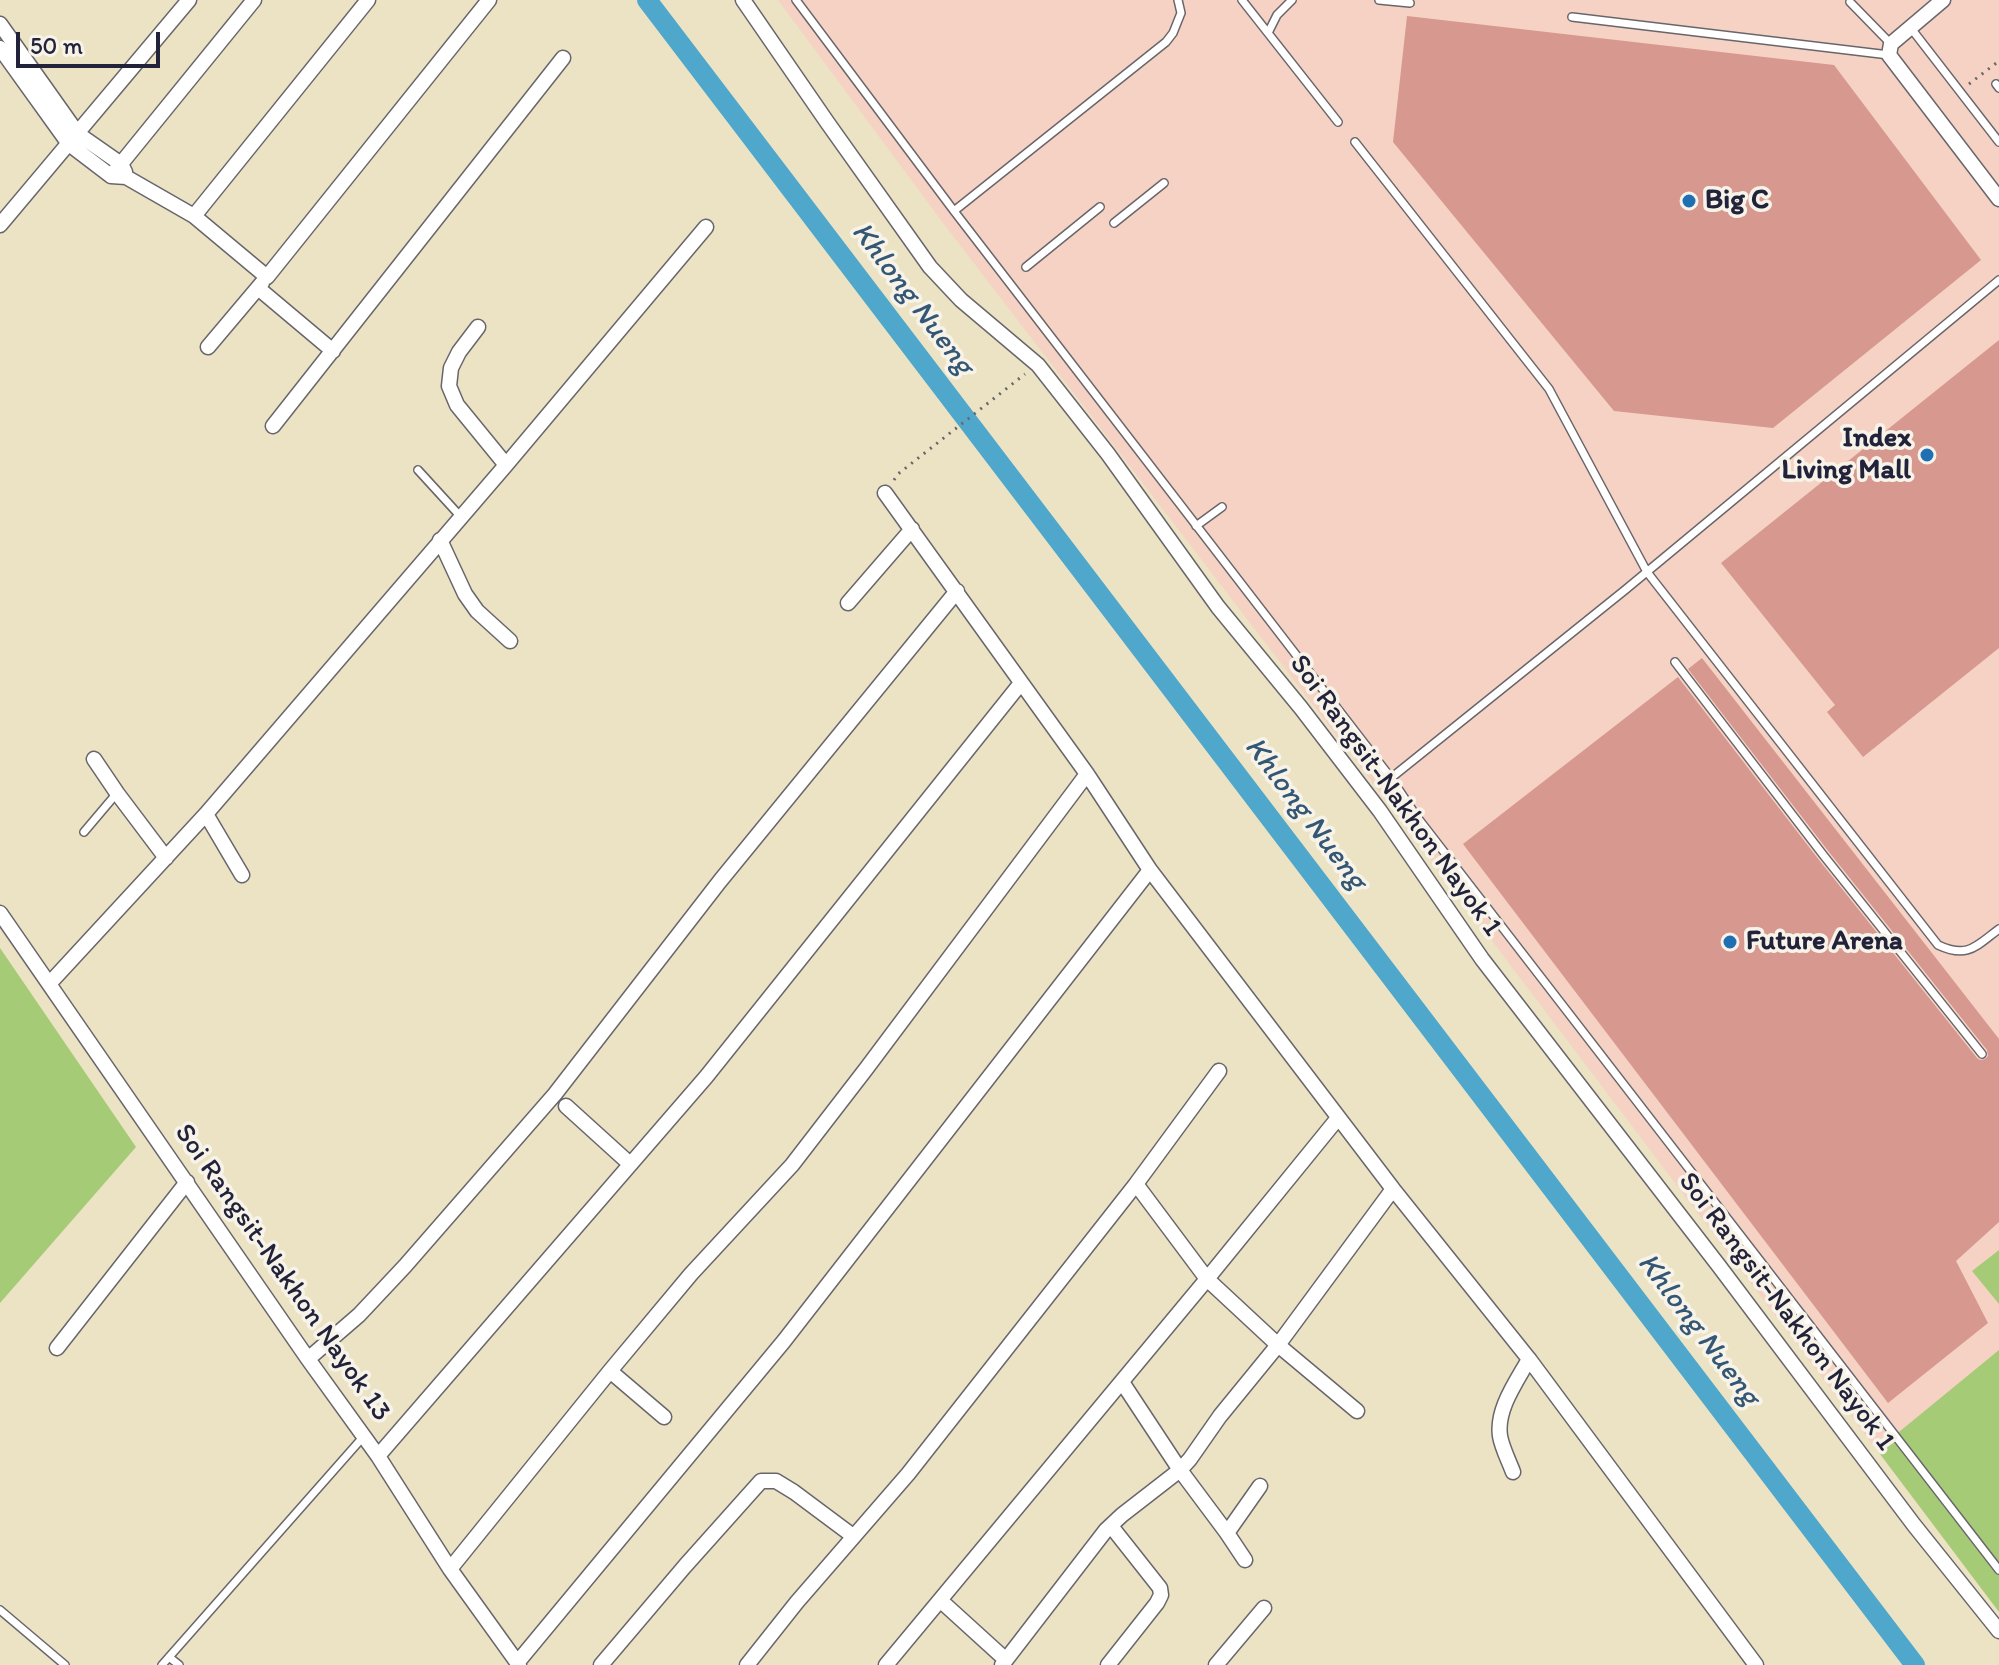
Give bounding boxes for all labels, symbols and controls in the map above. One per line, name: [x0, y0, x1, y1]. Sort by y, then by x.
scale bar: [20, 16, 164, 66]
text: 50 m: [30, 31, 83, 60]
place label: Big C: [1705, 184, 1769, 218]
marker: Big C: [1680, 192, 1698, 210]
water label: Khlong Nueng: [843, 216, 981, 382]
place label: Index Living Mall: [1782, 422, 1911, 488]
marker: Index Living Mall: [1918, 446, 1936, 464]
street label: Soi Rangsit-Nakhon Nayok 1: [1282, 649, 1508, 943]
water label: Khlong Nueng: [1236, 731, 1374, 897]
place label: Future Arena: [1746, 925, 1903, 959]
marker: Future Arena: [1721, 933, 1739, 951]
street label: Soi Rangsit-Nakhon Nayok 13: [166, 1118, 398, 1428]
street label: Soi Rangsit-Nakhon Nayok 1: [1670, 1166, 1902, 1458]
water label: Khlong Nueng: [1629, 1247, 1767, 1413]

